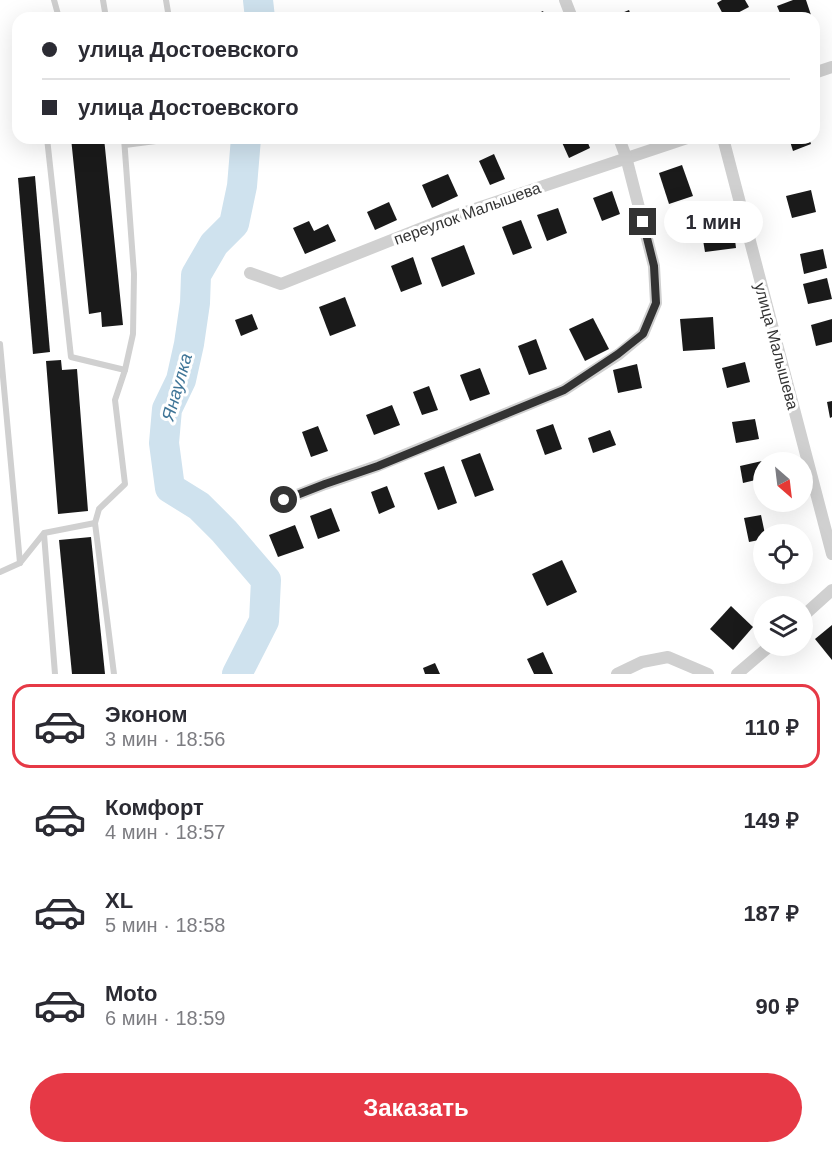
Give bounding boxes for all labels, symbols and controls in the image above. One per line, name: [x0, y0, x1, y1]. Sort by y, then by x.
text: улица Достоевского: [78, 37, 299, 62]
text: улица Достоевского: [78, 95, 299, 120]
street label: переулок Малышева: [391, 179, 543, 248]
callout: 1 мин: [664, 201, 763, 243]
route end: [629, 208, 656, 235]
text: 1 мин: [686, 211, 741, 233]
street label: улица Малышева: [751, 281, 802, 412]
water label: Янаулка: [158, 351, 196, 424]
north arrow: [753, 452, 813, 512]
map controls: [753, 452, 813, 656]
route start: [270, 486, 297, 513]
button: locate: [753, 524, 813, 584]
button: layers: [753, 596, 813, 656]
icon: car: [33, 699, 87, 753]
text: Эконом: [105, 702, 188, 727]
text: 110 ₽: [745, 715, 799, 740]
text: 3 мин · 18:56: [105, 728, 225, 750]
icon: car: [33, 792, 87, 846]
text: Комфорт: [105, 795, 204, 820]
text: 149 ₽: [743, 808, 799, 833]
text: 4 мин · 18:57: [105, 821, 225, 843]
icon: car: [33, 885, 87, 939]
text: XL: [105, 888, 133, 913]
text: 187 ₽: [743, 901, 799, 926]
text: 5 мин · 18:58: [105, 914, 225, 936]
icon: car: [33, 978, 87, 1032]
text: Moto: [105, 981, 158, 1006]
text: 90 ₽: [756, 994, 799, 1019]
text: 6 мин · 18:59: [105, 1007, 225, 1029]
button: Заказать: [30, 1073, 802, 1142]

